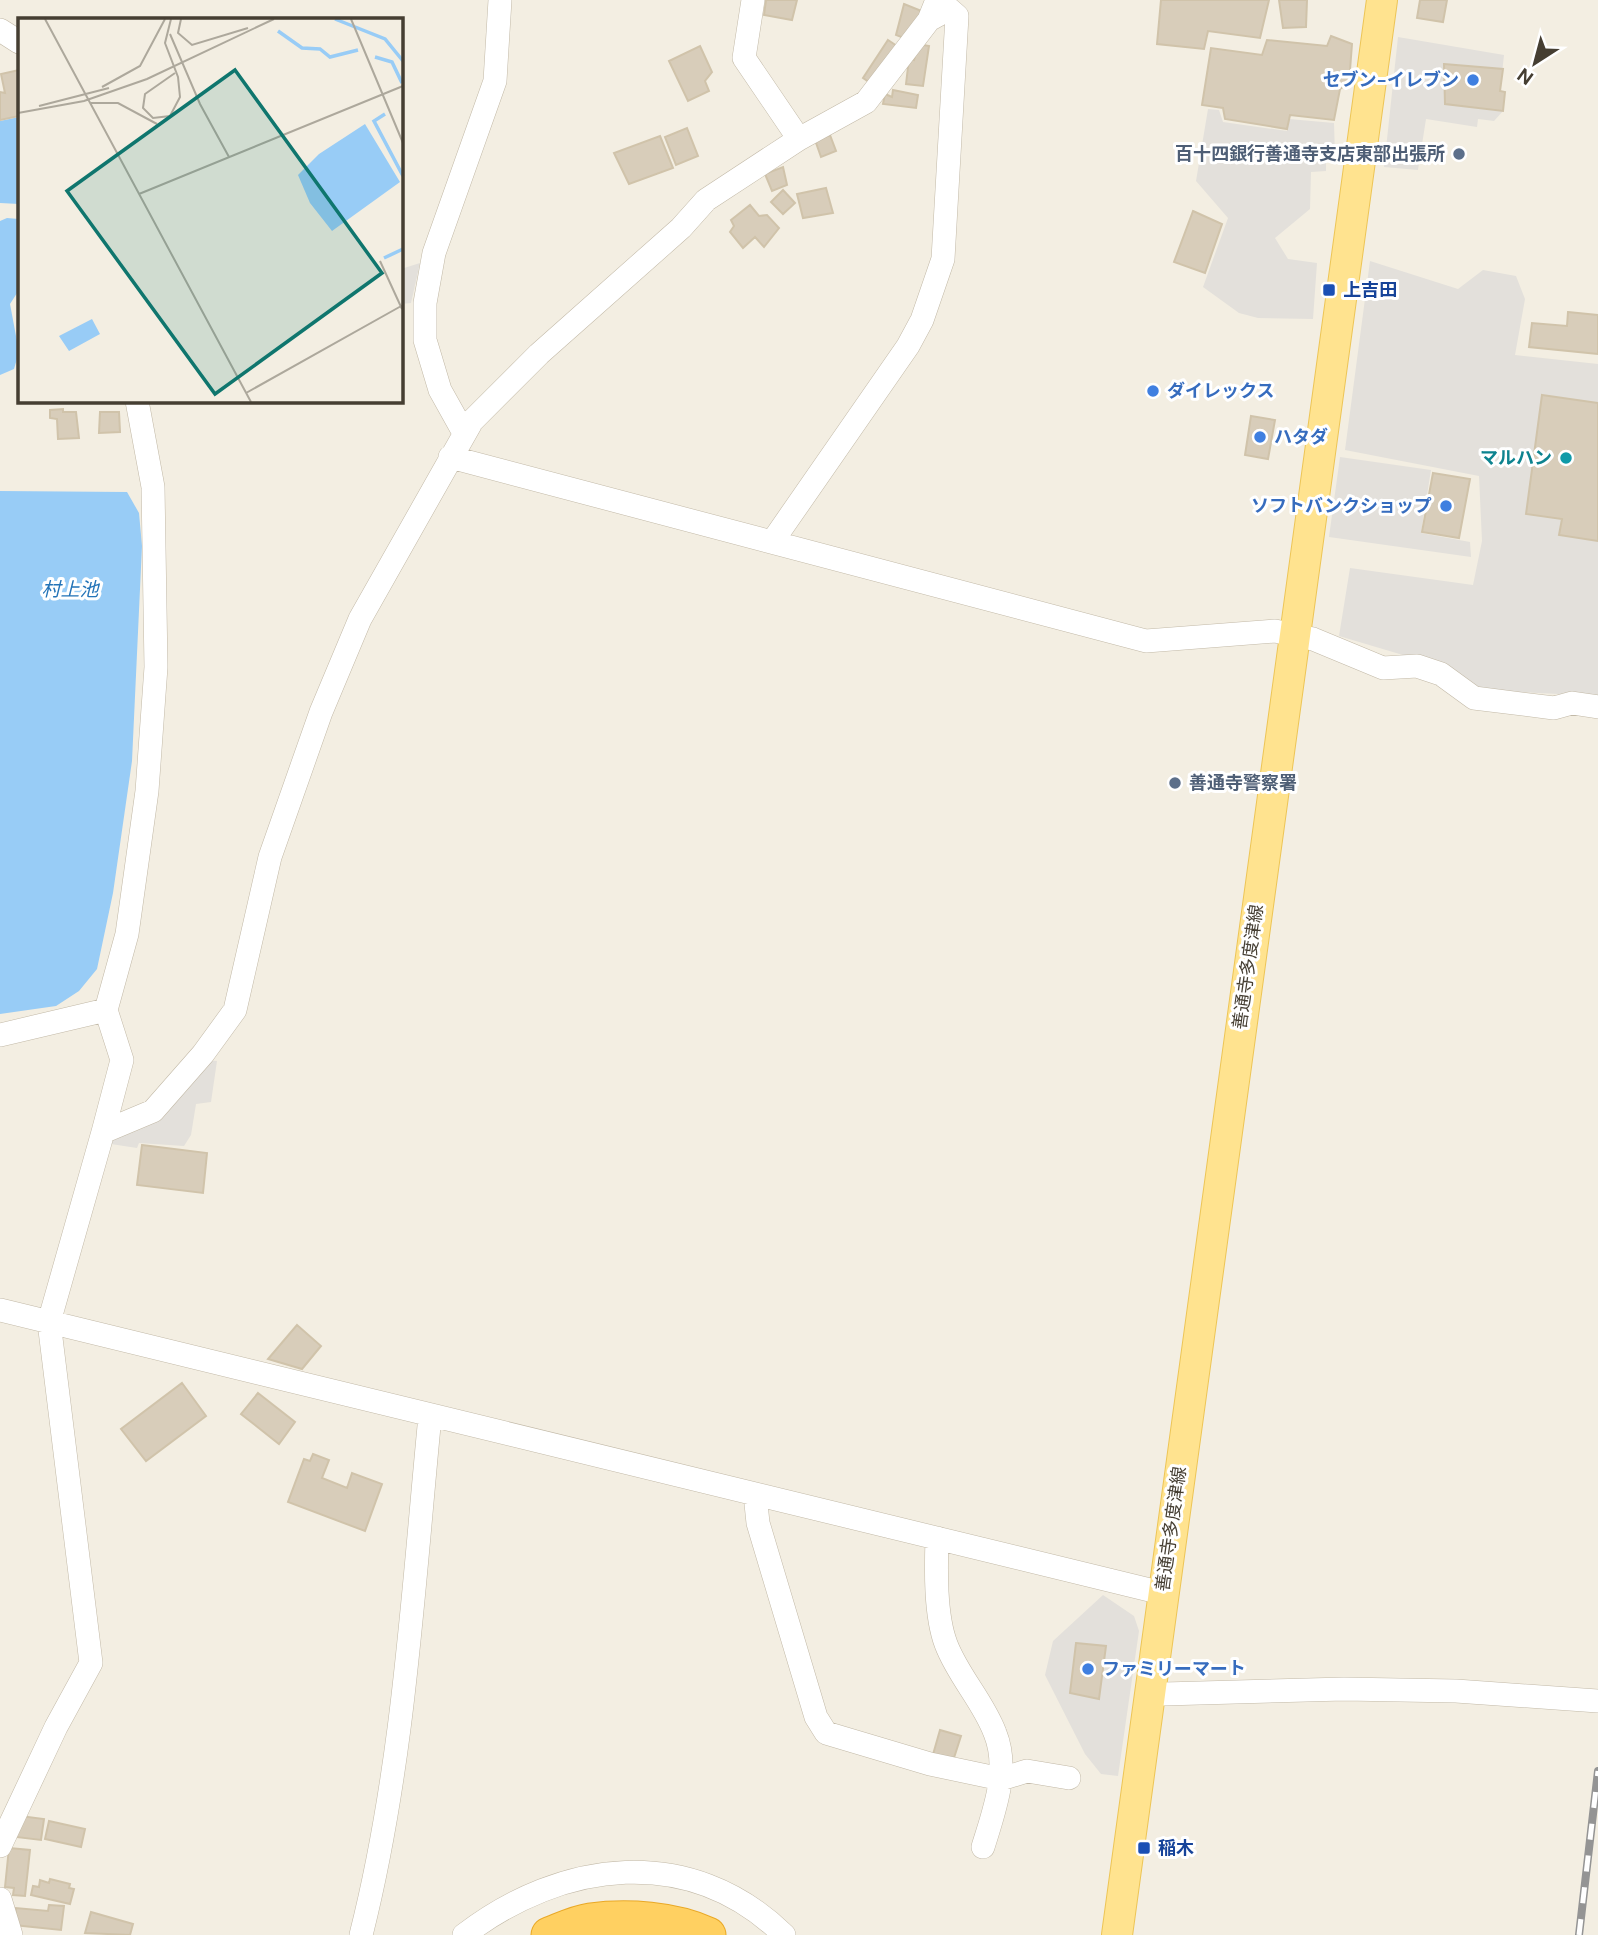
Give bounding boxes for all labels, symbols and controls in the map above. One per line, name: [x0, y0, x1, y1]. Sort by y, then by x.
inset map: [18, 18, 402, 402]
north arrow: [1500, 28, 1570, 98]
text: N: [1512, 62, 1538, 91]
place label: セブン-イレブン: [1323, 68, 1459, 92]
marker: セブン-イレブン: [1465, 72, 1481, 88]
place label: 百十四銀行善通寺支店東部出張所: [1175, 142, 1445, 166]
marker: 百十四銀行善通寺支店東部出張所: [1451, 146, 1467, 162]
place label: 上吉田: [1343, 278, 1397, 302]
marker: 上吉田: [1321, 282, 1337, 298]
place label: ダイレックス: [1167, 379, 1274, 403]
marker: ダイレックス: [1145, 383, 1161, 399]
place label: ハタダ: [1274, 425, 1328, 449]
marker: ハタダ: [1252, 429, 1268, 445]
place label: マルハン: [1480, 446, 1552, 470]
marker: マルハン: [1558, 450, 1574, 466]
place label: ソフトバンクショップ: [1251, 494, 1432, 518]
marker: ソフトバンクショップ: [1438, 498, 1454, 514]
water label: 村上池: [41, 577, 100, 602]
place label: 善通寺警察署: [1189, 771, 1297, 795]
marker: 善通寺警察署: [1167, 775, 1183, 791]
street label: 善通寺多度津線: [1227, 903, 1269, 1031]
street label: 善通寺多度津線: [1150, 1465, 1192, 1593]
place label: ファミリーマート: [1102, 1657, 1246, 1681]
marker: ファミリーマート: [1080, 1661, 1096, 1677]
place label: 稲木: [1158, 1836, 1194, 1860]
marker: 稲木: [1136, 1840, 1152, 1856]

